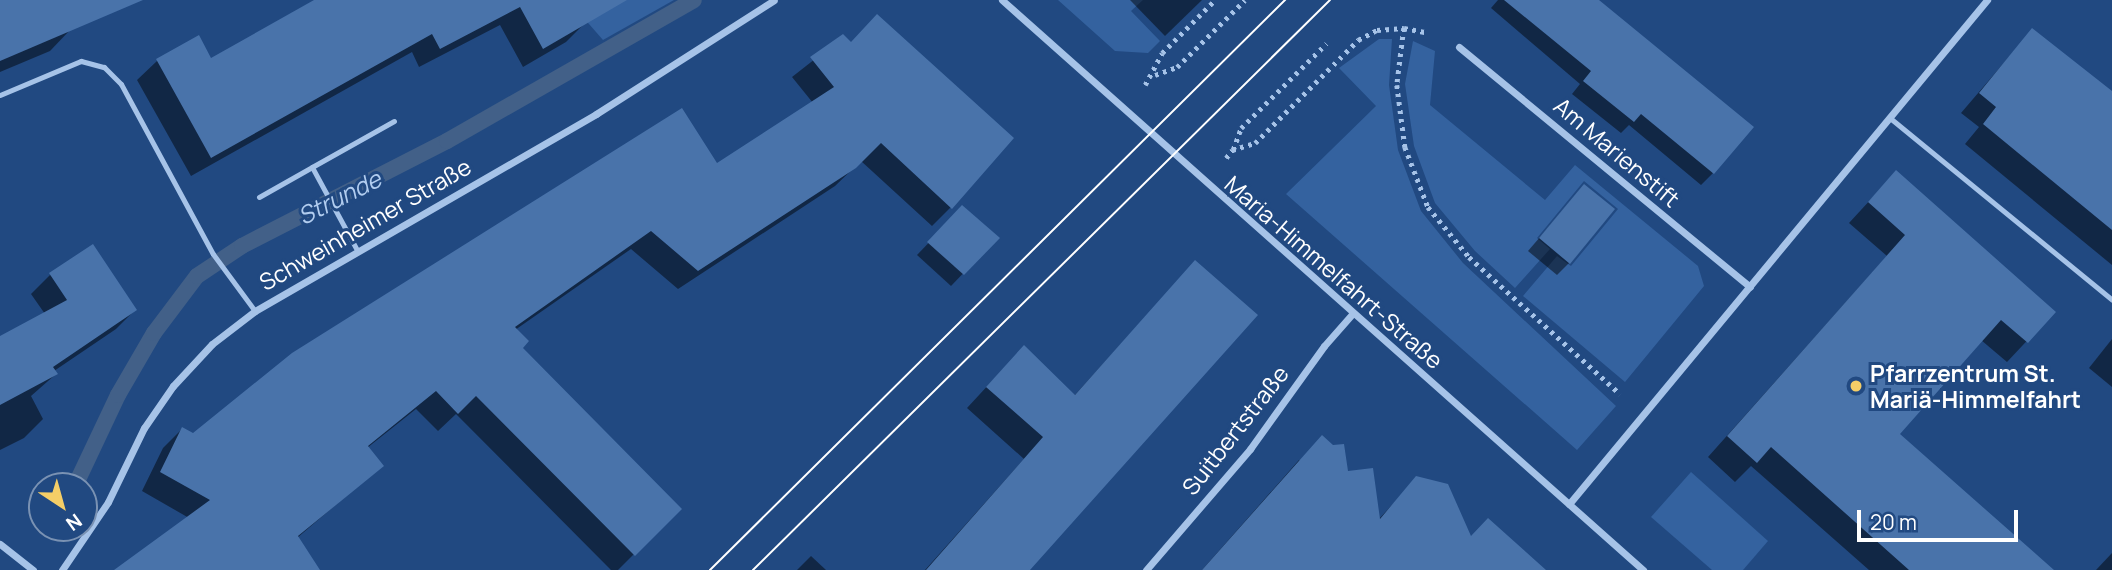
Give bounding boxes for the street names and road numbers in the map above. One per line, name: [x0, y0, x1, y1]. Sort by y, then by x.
street label: Am Marienstift: [1549, 92, 1685, 212]
street label: Schweinheimer Straße: [254, 152, 476, 296]
street label: Maria-Himmelfahrt-Straße: [1219, 170, 1449, 374]
street label: Suitbertstraße: [1176, 360, 1294, 500]

